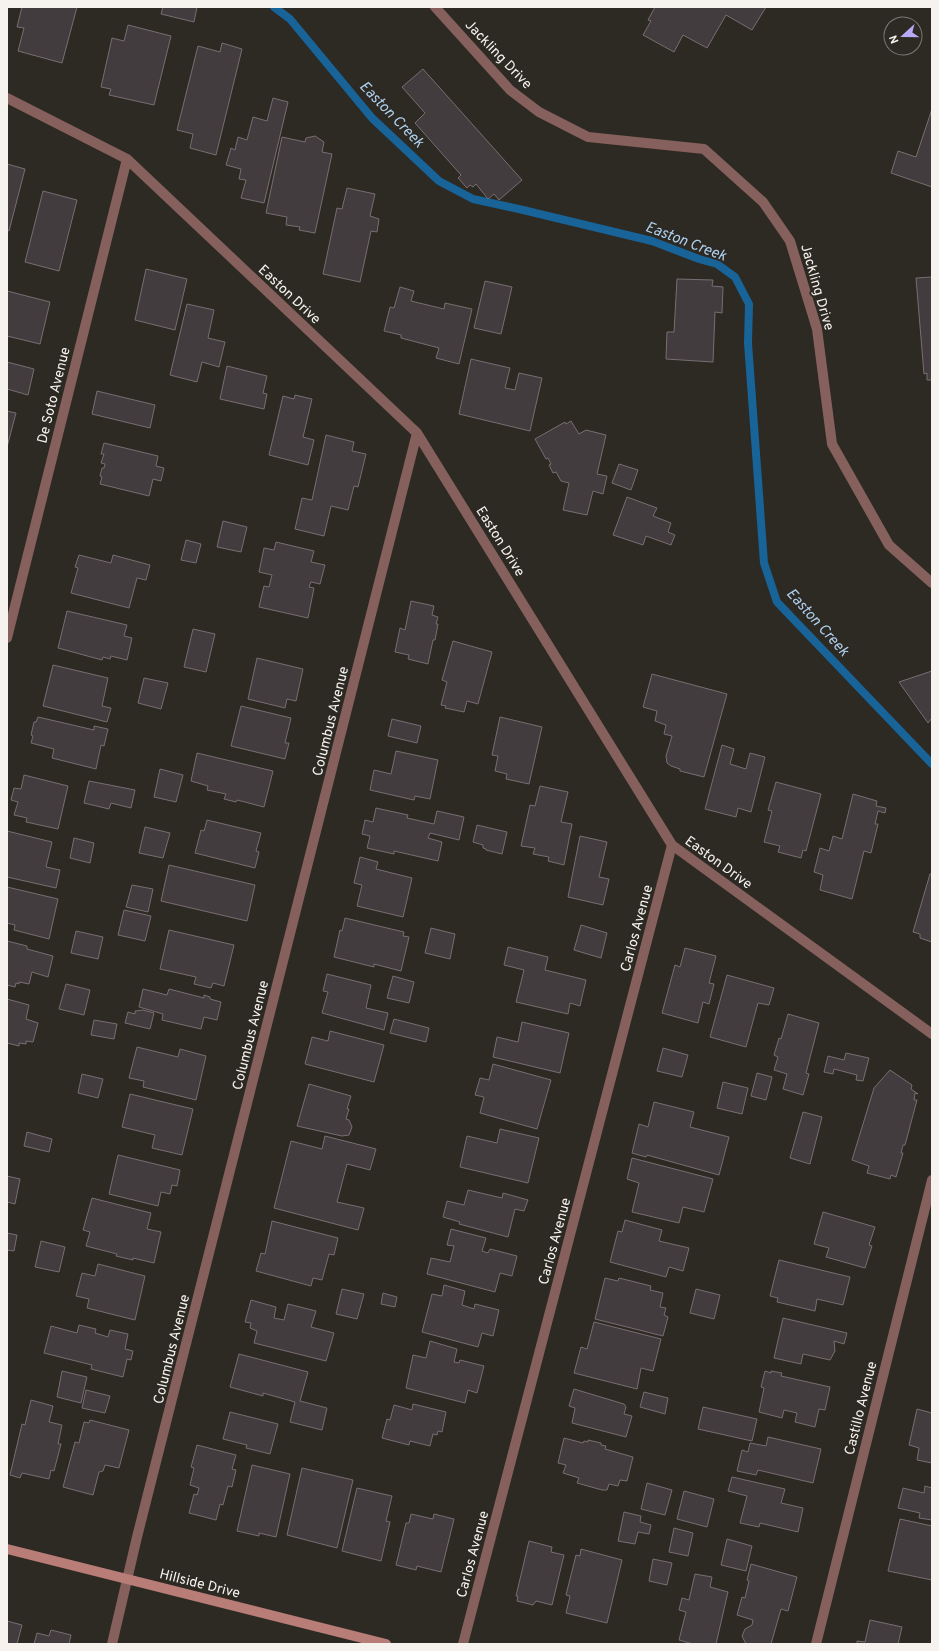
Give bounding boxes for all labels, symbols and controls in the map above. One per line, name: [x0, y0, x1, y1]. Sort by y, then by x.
north arrow: [883, 16, 923, 56]
street label: Jackling Drive: [461, 17, 535, 93]
text: N: [887, 33, 903, 45]
water label: Easton Creek: [354, 78, 428, 153]
water label: Easton Creek: [642, 218, 729, 267]
street label: Jackling Drive: [796, 242, 837, 333]
street label: Easton Drive: [254, 262, 324, 328]
street label: De Soto Avenue: [34, 345, 75, 445]
street label: Easton Drive: [471, 504, 528, 580]
water label: Easton Creek: [781, 585, 853, 661]
street label: Columbus Avenue: [310, 665, 353, 778]
street label: Easton Drive: [681, 833, 755, 893]
street label: Carlos Avenue: [618, 883, 657, 974]
street label: Columbus Avenue: [230, 979, 273, 1092]
street label: Carlos Avenue: [536, 1196, 575, 1287]
street label: Columbus Avenue: [151, 1293, 194, 1406]
street label: Castillo Avenue: [842, 1360, 881, 1457]
street label: Carlos Avenue: [454, 1509, 493, 1600]
street label: Hillside Drive: [157, 1566, 242, 1603]

